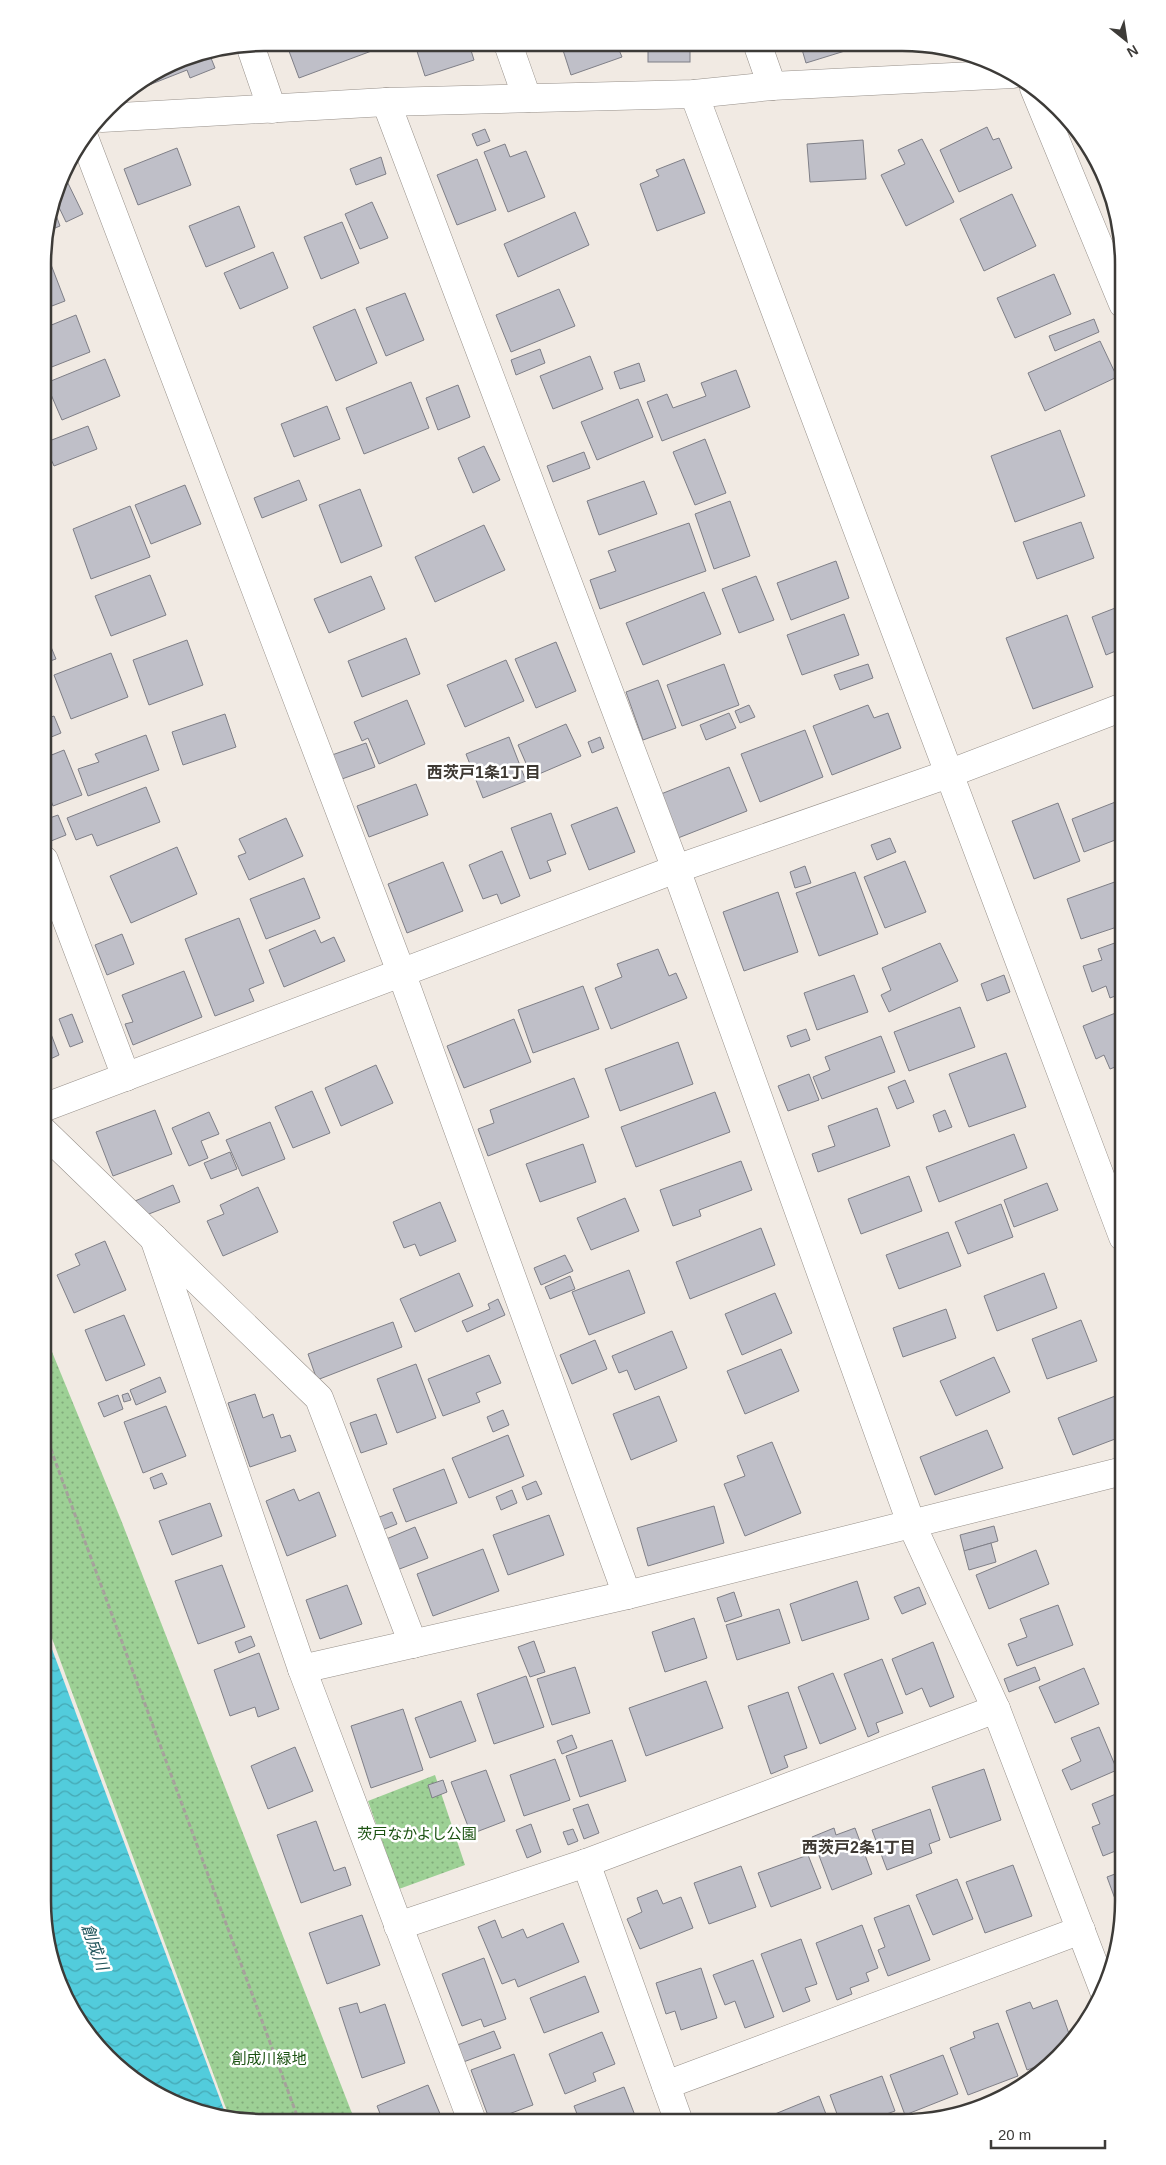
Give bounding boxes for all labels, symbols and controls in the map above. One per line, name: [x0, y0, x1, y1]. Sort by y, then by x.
north arrow: [1101, 15, 1151, 65]
text: N: [1124, 42, 1141, 61]
district label: 西茨戸1条1丁目: [427, 764, 541, 781]
park label: 茨戸なかよし公園: [357, 1825, 477, 1842]
district label: 西茨戸2条1丁目: [802, 1839, 916, 1856]
water label: 創成川: [79, 1922, 112, 1974]
park label: 創成川緑地: [231, 2050, 307, 2067]
scale bar: [991, 2118, 1105, 2150]
text: 20 m: [998, 2126, 1031, 2143]

